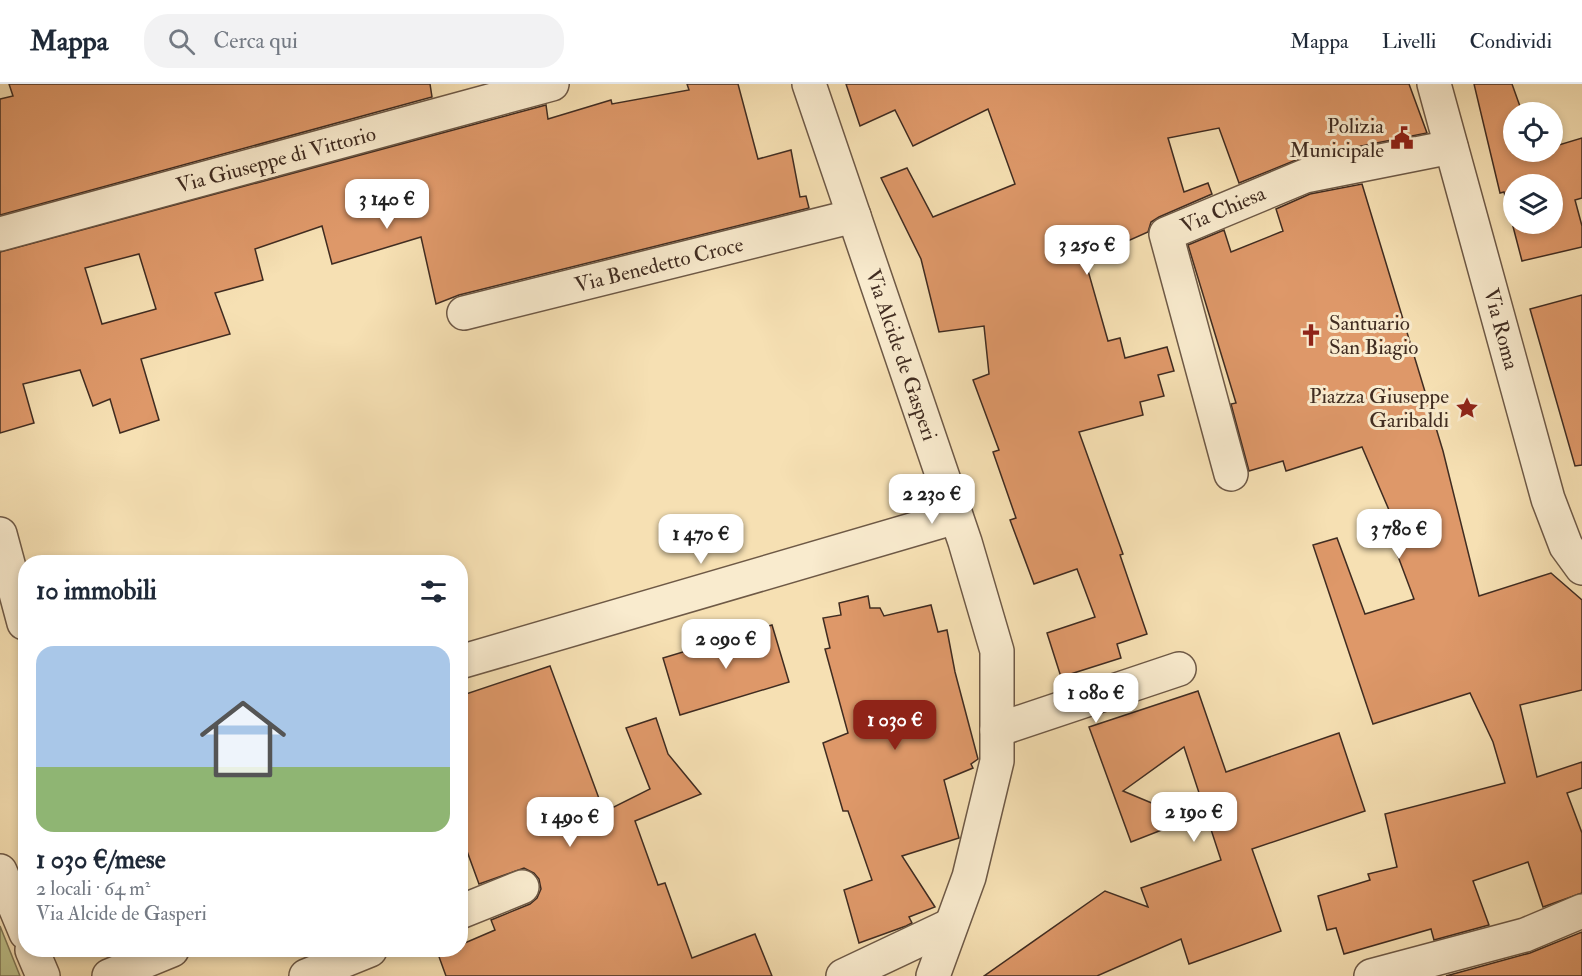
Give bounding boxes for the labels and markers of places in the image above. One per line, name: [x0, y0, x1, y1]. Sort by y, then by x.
place label: Polizia Municipale: [1290, 113, 1384, 164]
public building icon: Polizia Municipale: [1389, 125, 1415, 151]
pin: 3 140 €: [332, 179, 442, 230]
pin: 3 250 €: [1032, 225, 1142, 276]
place label: Santuario San Biagio: [1329, 310, 1418, 361]
church icon: Santuario San Biagio: [1298, 322, 1324, 348]
place label: Piazza Giuseppe Garibaldi: [1309, 383, 1449, 434]
place icon: Piazza Giuseppe Garibaldi: [1454, 395, 1480, 421]
pin: 2 230 €: [877, 474, 987, 525]
pin: 3 780 €: [1344, 509, 1454, 560]
pin: 1 470 €: [646, 514, 756, 565]
pin: 2 090 €: [671, 619, 781, 670]
pin: 1 080 €: [1041, 673, 1151, 724]
pin: 1 030 €: [840, 700, 950, 751]
pin: 2 190 €: [1139, 792, 1249, 843]
pin: 1 490 €: [515, 797, 625, 848]

